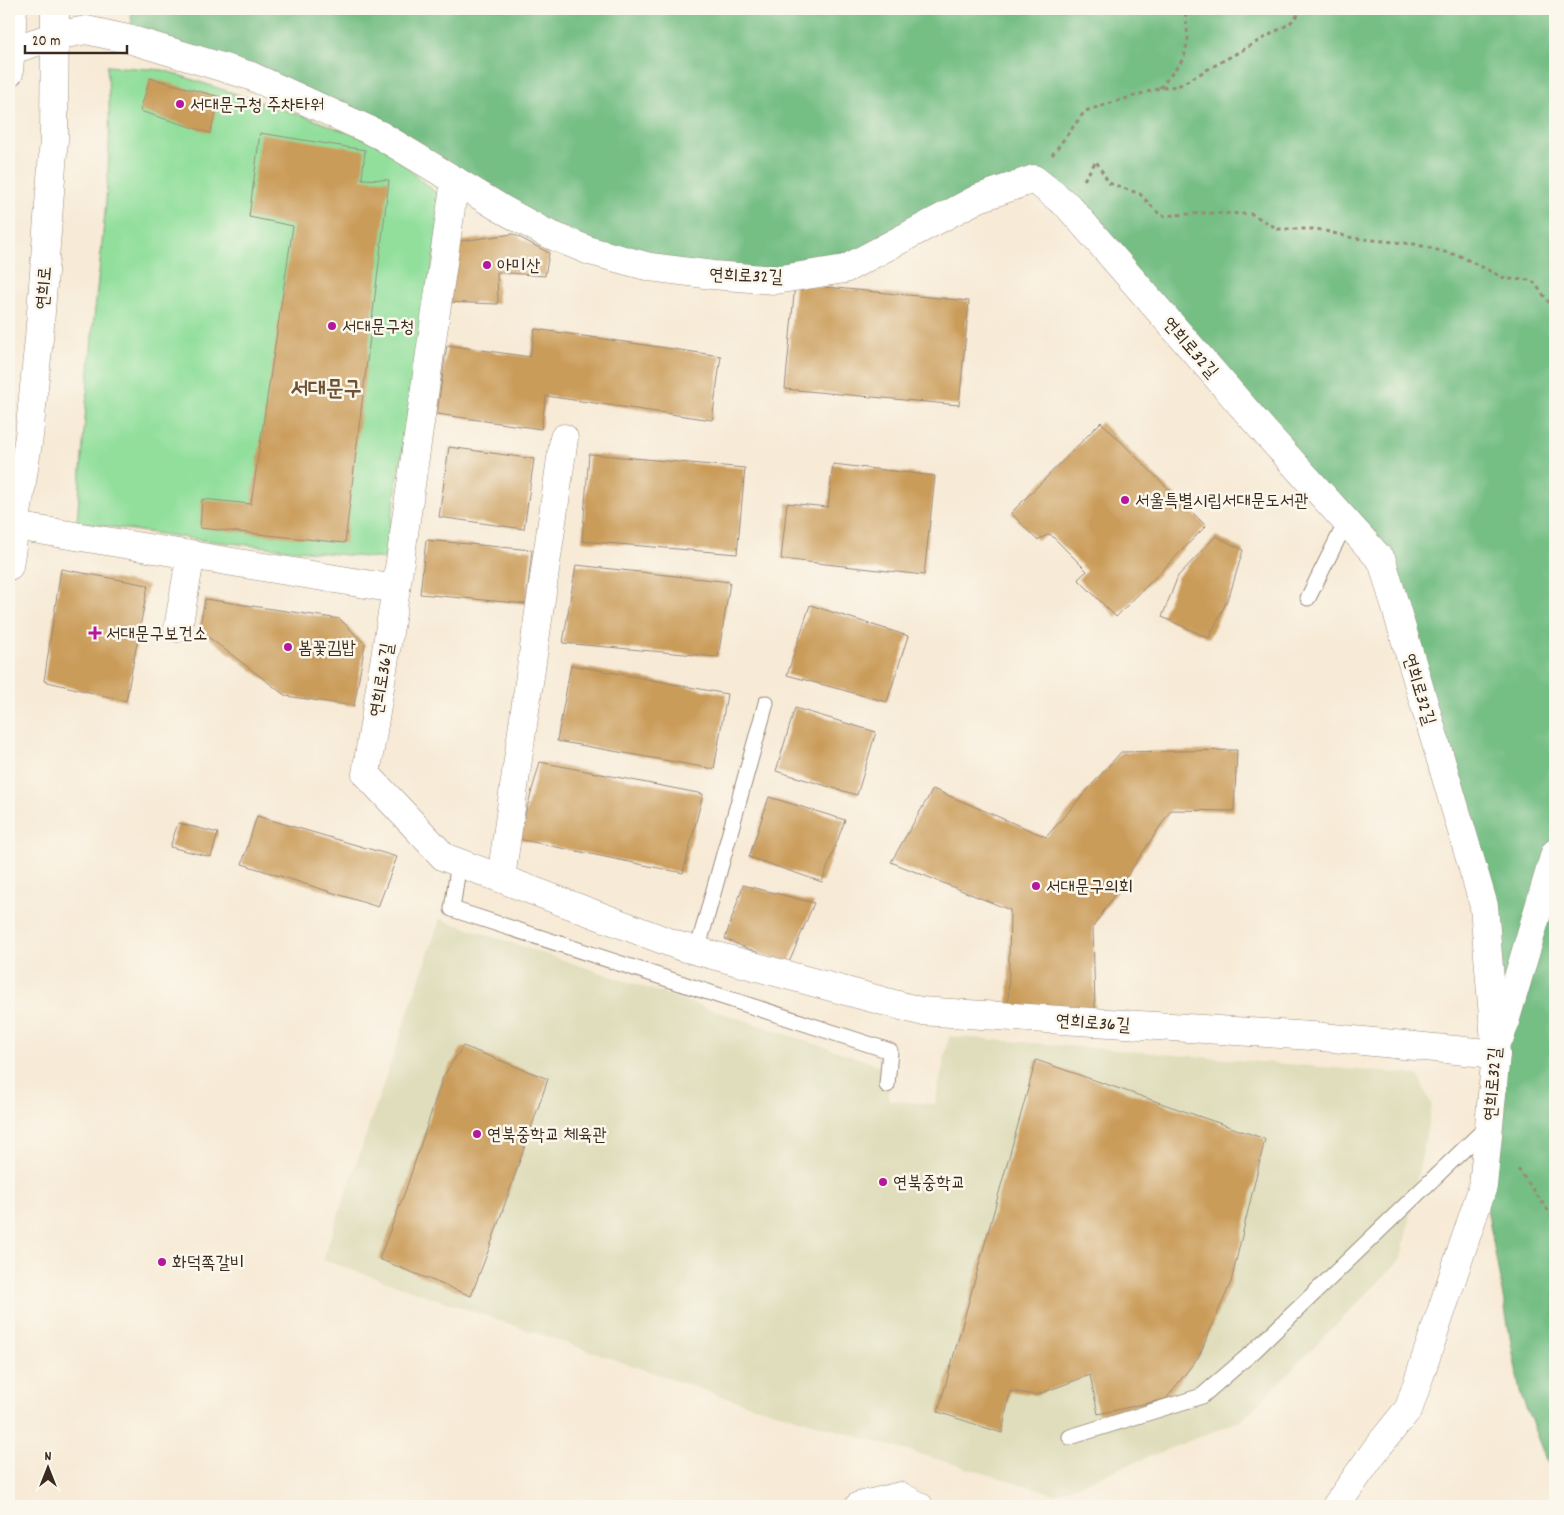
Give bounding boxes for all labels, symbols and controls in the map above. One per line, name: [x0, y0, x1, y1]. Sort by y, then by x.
scale bar: [25, 22, 128, 54]
text: 20 m: [32, 31, 60, 53]
place label: 서대문구청 주차타워: [190, 94, 324, 119]
marker: 서대문구청 주차타워: [174, 98, 186, 110]
place label: 아미산: [497, 255, 541, 280]
marker: 아미산: [481, 259, 493, 271]
street label: 연희로32길: [709, 264, 784, 291]
street label: 연희로: [32, 266, 59, 311]
street label: 연희로32길: [1155, 313, 1223, 385]
place label: 서대문구청: [342, 316, 414, 341]
marker: 서대문구청: [326, 320, 338, 332]
district label: 서대문구: [291, 375, 361, 406]
place label: 서울특별시립서대문도서관: [1135, 490, 1309, 515]
marker: 서울특별시립서대문도서관: [1119, 494, 1131, 506]
place label: 서대문구보건소: [106, 623, 207, 648]
marker: 서대문구보건소: [88, 626, 102, 640]
place label: 봄꽃김밥: [298, 637, 356, 662]
marker: 봄꽃김밥: [282, 641, 294, 653]
street label: 연희로36길: [365, 641, 402, 719]
street label: 연희로32길: [1395, 651, 1441, 729]
place label: 서대문구의회: [1046, 876, 1133, 901]
marker: 서대문구의회: [1030, 880, 1042, 892]
street label: 연희로36길: [1055, 1009, 1131, 1040]
street label: 연희로32길: [1479, 1046, 1510, 1122]
place label: 연북중학교 체육관: [487, 1124, 607, 1149]
marker: 연북중학교 체육관: [471, 1128, 483, 1140]
place label: 연북중학교: [893, 1172, 965, 1197]
marker: 연북중학교: [877, 1176, 889, 1188]
place label: 화덕쪽갈비: [172, 1252, 244, 1277]
marker: 화덕쪽갈비: [156, 1256, 168, 1268]
north arrow: [22, 1442, 72, 1492]
text: N: [45, 1447, 52, 1467]

